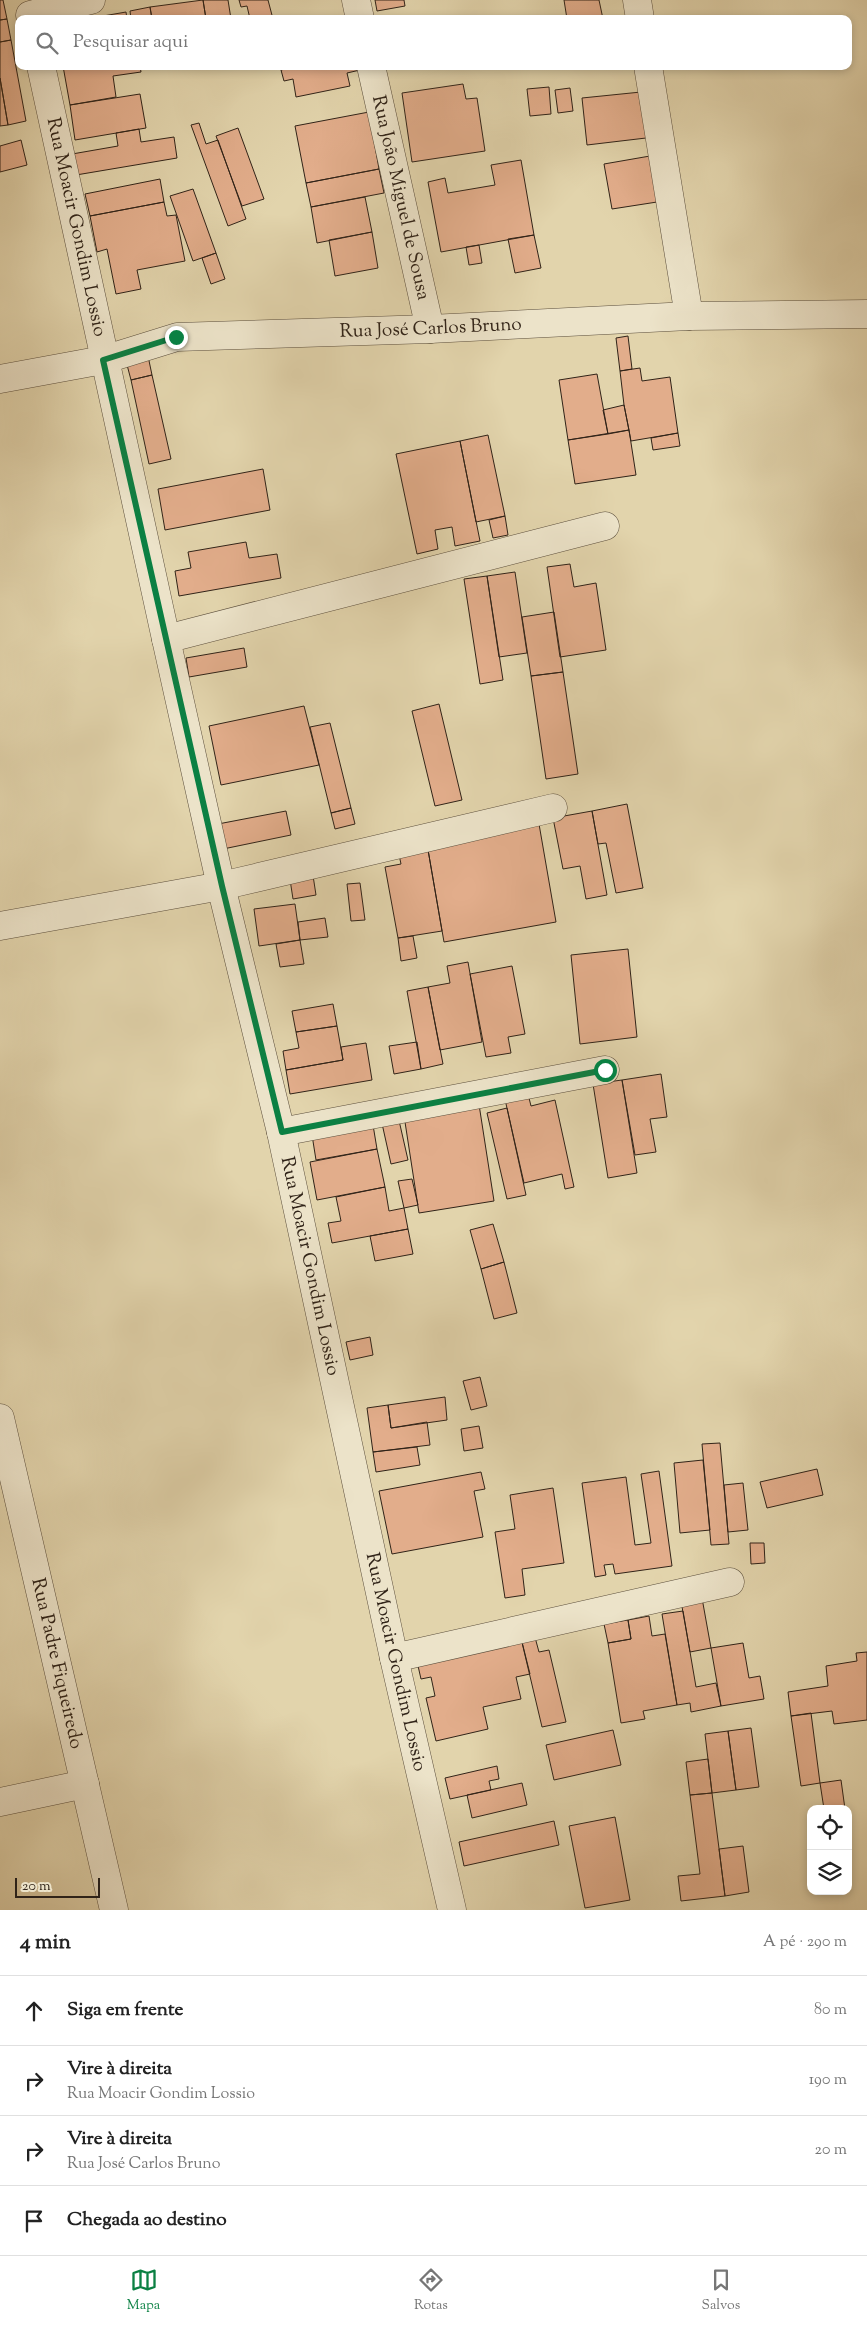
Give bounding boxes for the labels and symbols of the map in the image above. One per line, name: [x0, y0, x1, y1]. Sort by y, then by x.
street label: Rua João Miguel de Sousa: [364, 93, 437, 303]
street label: Rua Moacir Gondim Lossio: [39, 115, 113, 339]
street label: Rua José Carlos Bruno: [339, 311, 522, 345]
route end: [165, 326, 188, 349]
route start: [594, 1059, 617, 1082]
street label: Rua Moacir Gondim Lossio: [273, 1154, 347, 1378]
street label: Rua Moacir Gondim Lossio: [358, 1550, 433, 1774]
street label: Rua Padre Fiqueiredo: [24, 1575, 90, 1752]
scale bar: [15, 1875, 100, 1898]

